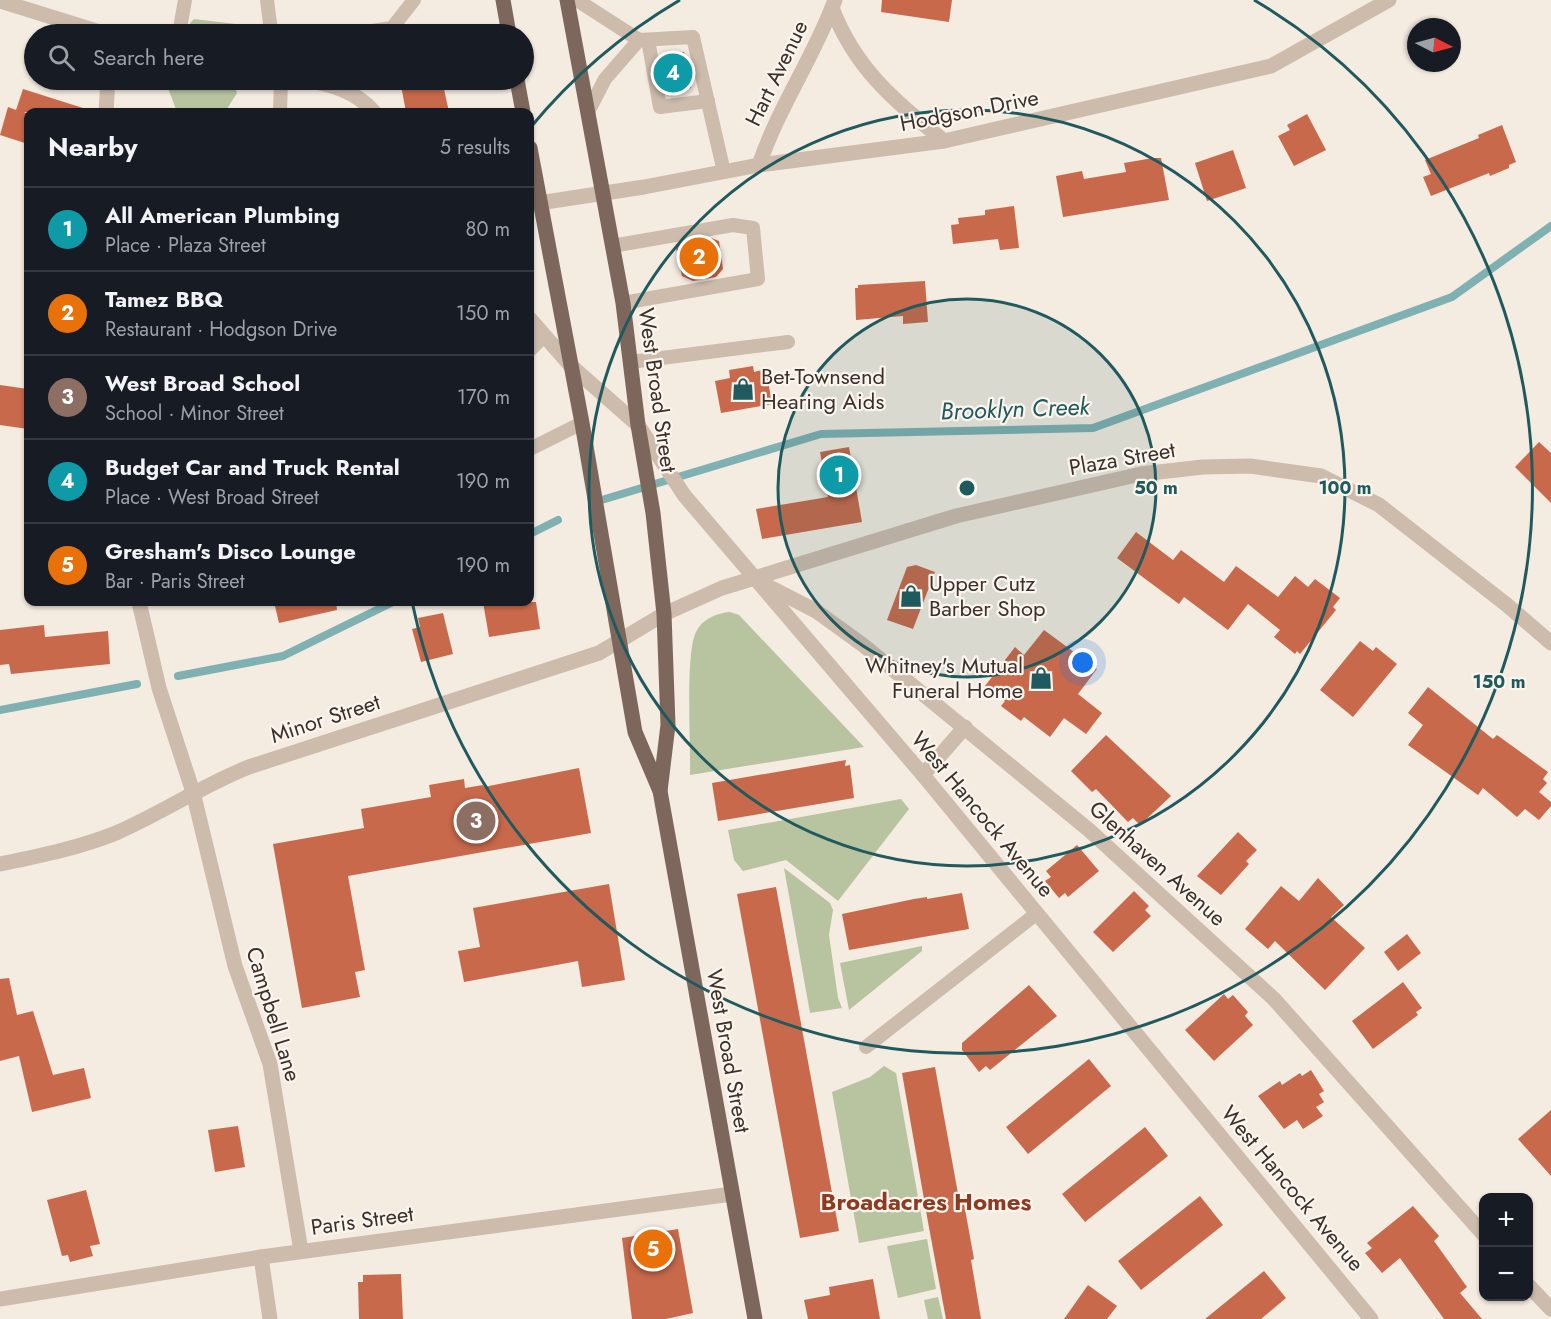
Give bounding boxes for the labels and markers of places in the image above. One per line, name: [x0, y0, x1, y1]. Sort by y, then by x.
pin: 4: [654, 50, 692, 96]
pin: 2: [680, 234, 718, 280]
place label: Bet-Townsend Hearing Aids: [761, 360, 885, 417]
shop icon: Bet-Townsend Hearing Aids: [730, 376, 756, 402]
pin: 1: [820, 452, 858, 498]
centre of rings: [957, 478, 977, 498]
place label: Upper Cutz Barber Shop: [929, 567, 1046, 624]
shop icon: Upper Cutz Barber Shop: [898, 583, 924, 609]
place label: Whitney's Mutual Funeral Home: [865, 649, 1023, 706]
shop icon: Whitney's Mutual Funeral Home: [1028, 665, 1054, 691]
pin: 3: [456, 798, 496, 844]
pin: 5: [634, 1226, 672, 1272]

